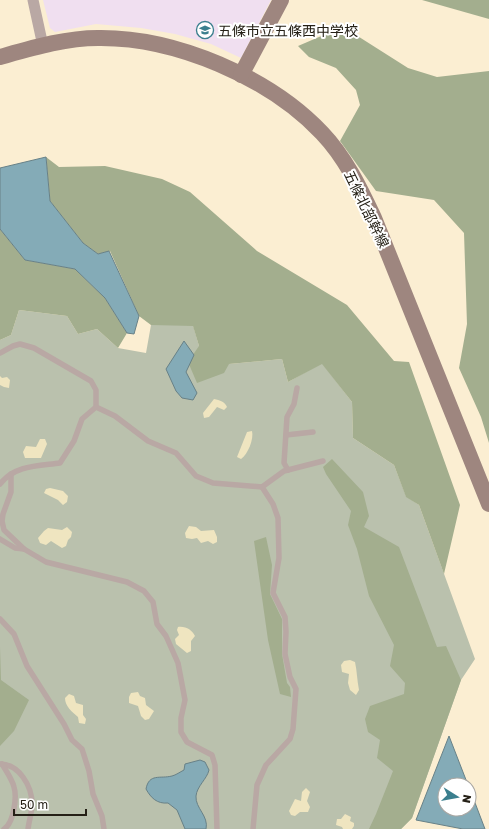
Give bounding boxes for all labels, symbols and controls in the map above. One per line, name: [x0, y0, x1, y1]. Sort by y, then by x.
school or university icon: 五條市立五條西中学校: [195, 20, 215, 40]
place label: 五條市立五條西中学校: [218, 22, 358, 39]
street label: 五條北部幹線: [341, 168, 393, 250]
north arrow: [437, 777, 477, 817]
scale bar: [14, 791, 86, 817]
text: N: [460, 794, 474, 804]
text: 50 m: [20, 797, 48, 812]

